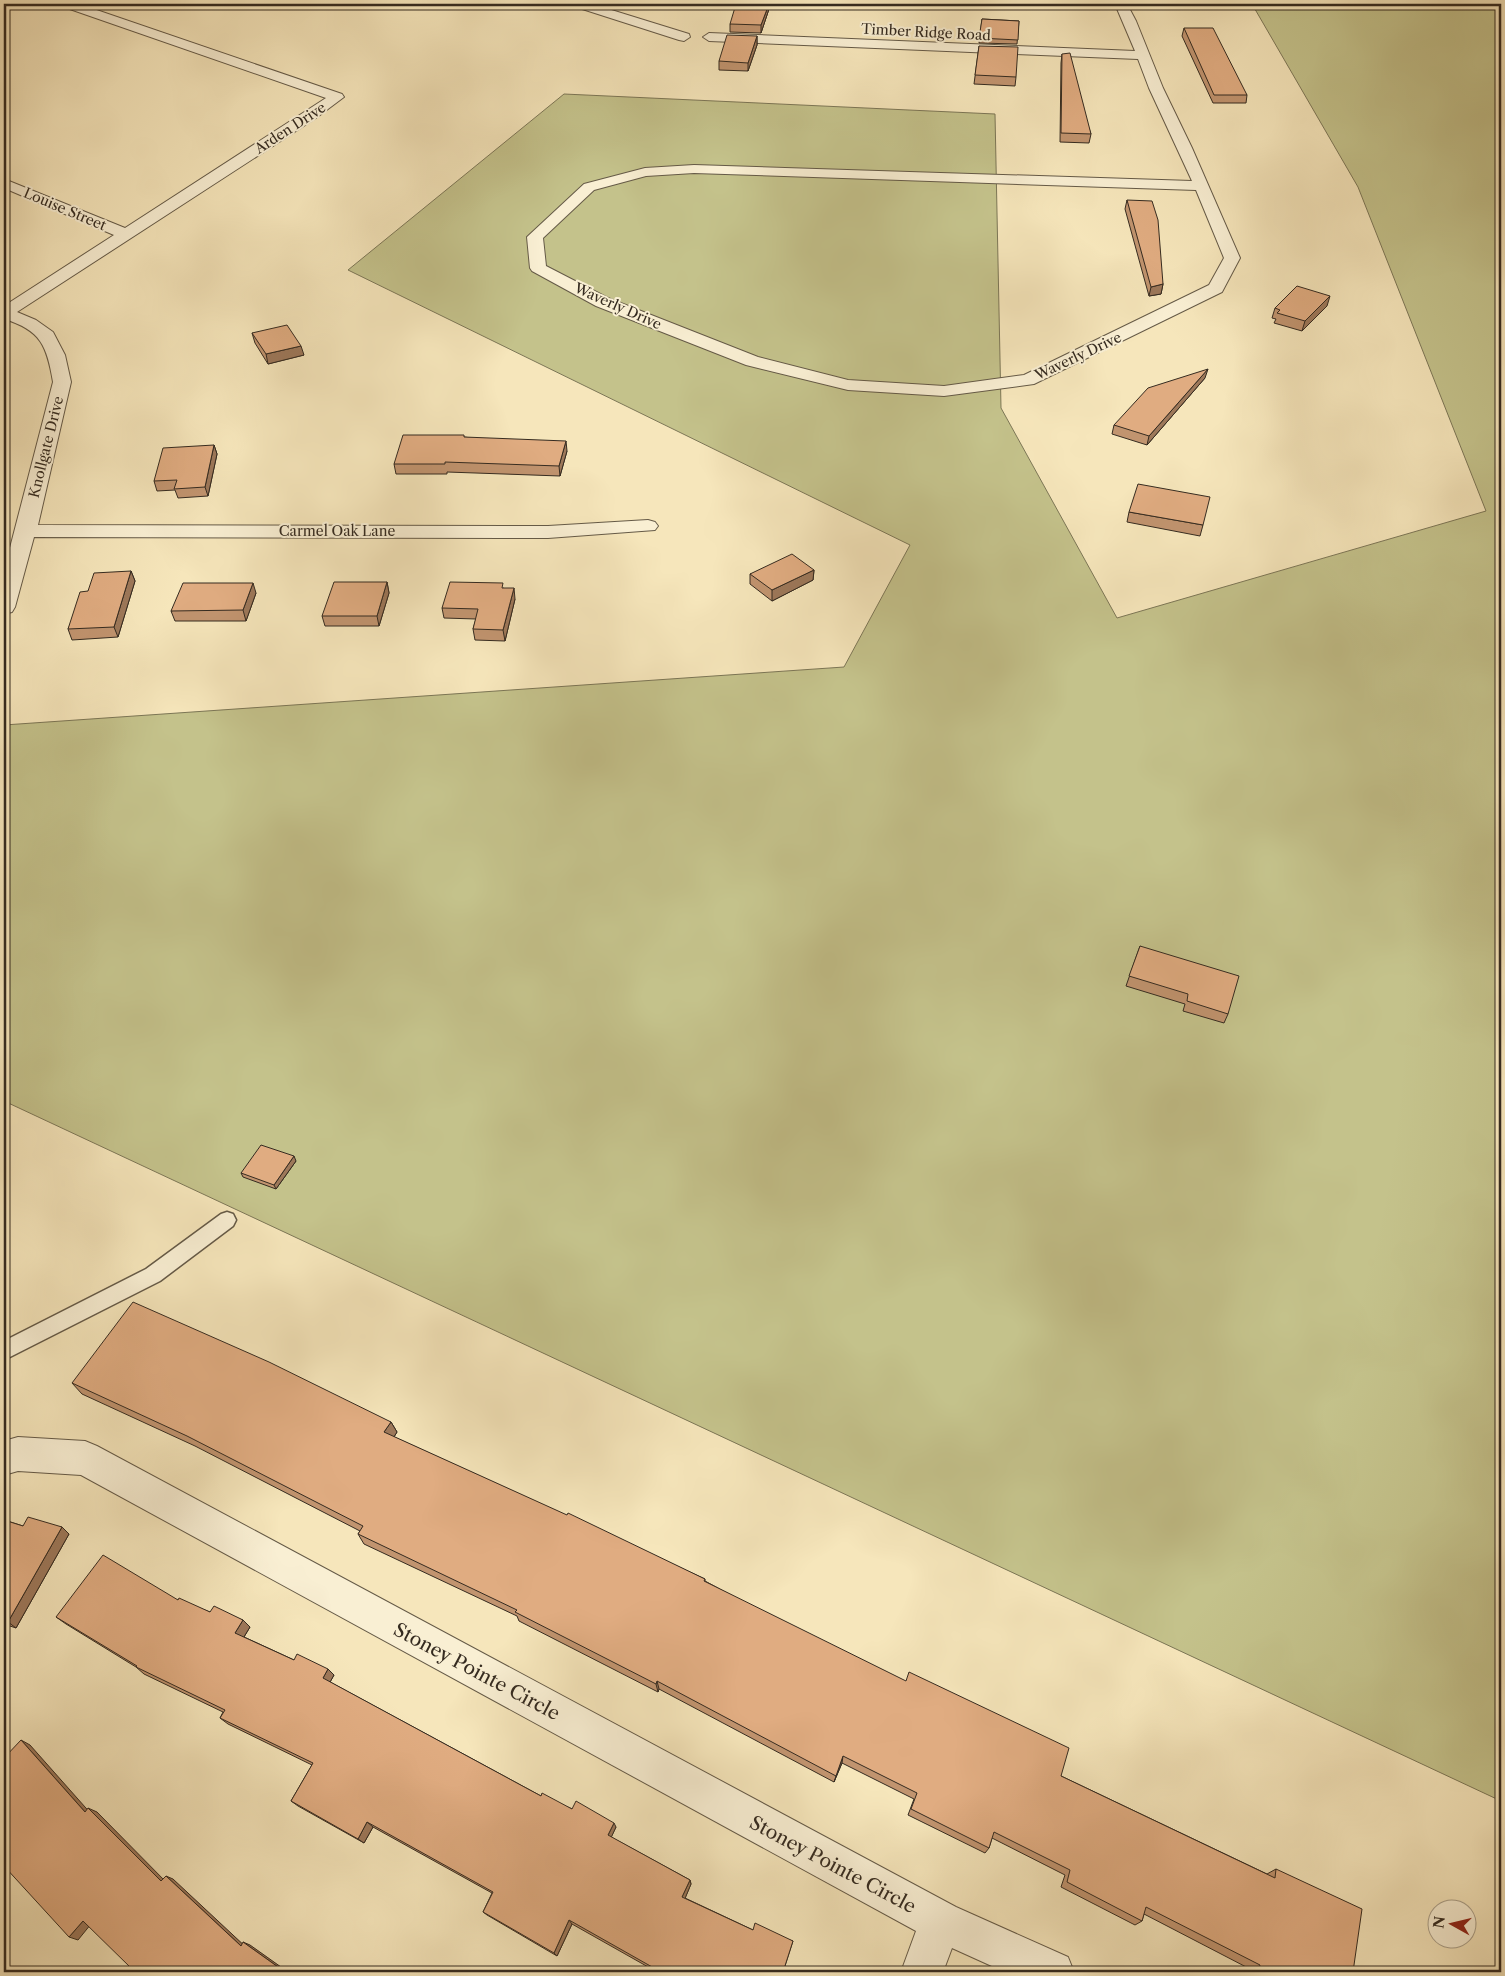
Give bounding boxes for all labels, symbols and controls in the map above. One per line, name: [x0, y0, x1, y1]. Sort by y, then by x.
street label: Timber Ridge Road: [861, 20, 992, 44]
street label: Arden Drive: [250, 98, 329, 158]
street label: Louise Street: [21, 184, 109, 234]
street label: Waverly Drive: [571, 278, 665, 333]
street label: Waverly Drive: [1031, 328, 1124, 384]
street label: Knollgate Drive: [25, 394, 67, 500]
street label: Carmel Oak Lane: [279, 522, 395, 540]
street label: Stoney Pointe Circle: [390, 1618, 564, 1725]
street label: Stoney Pointe Circle: [746, 1811, 920, 1918]
north arrow: [1428, 1898, 1478, 1948]
text: N: [1429, 1915, 1449, 1929]

